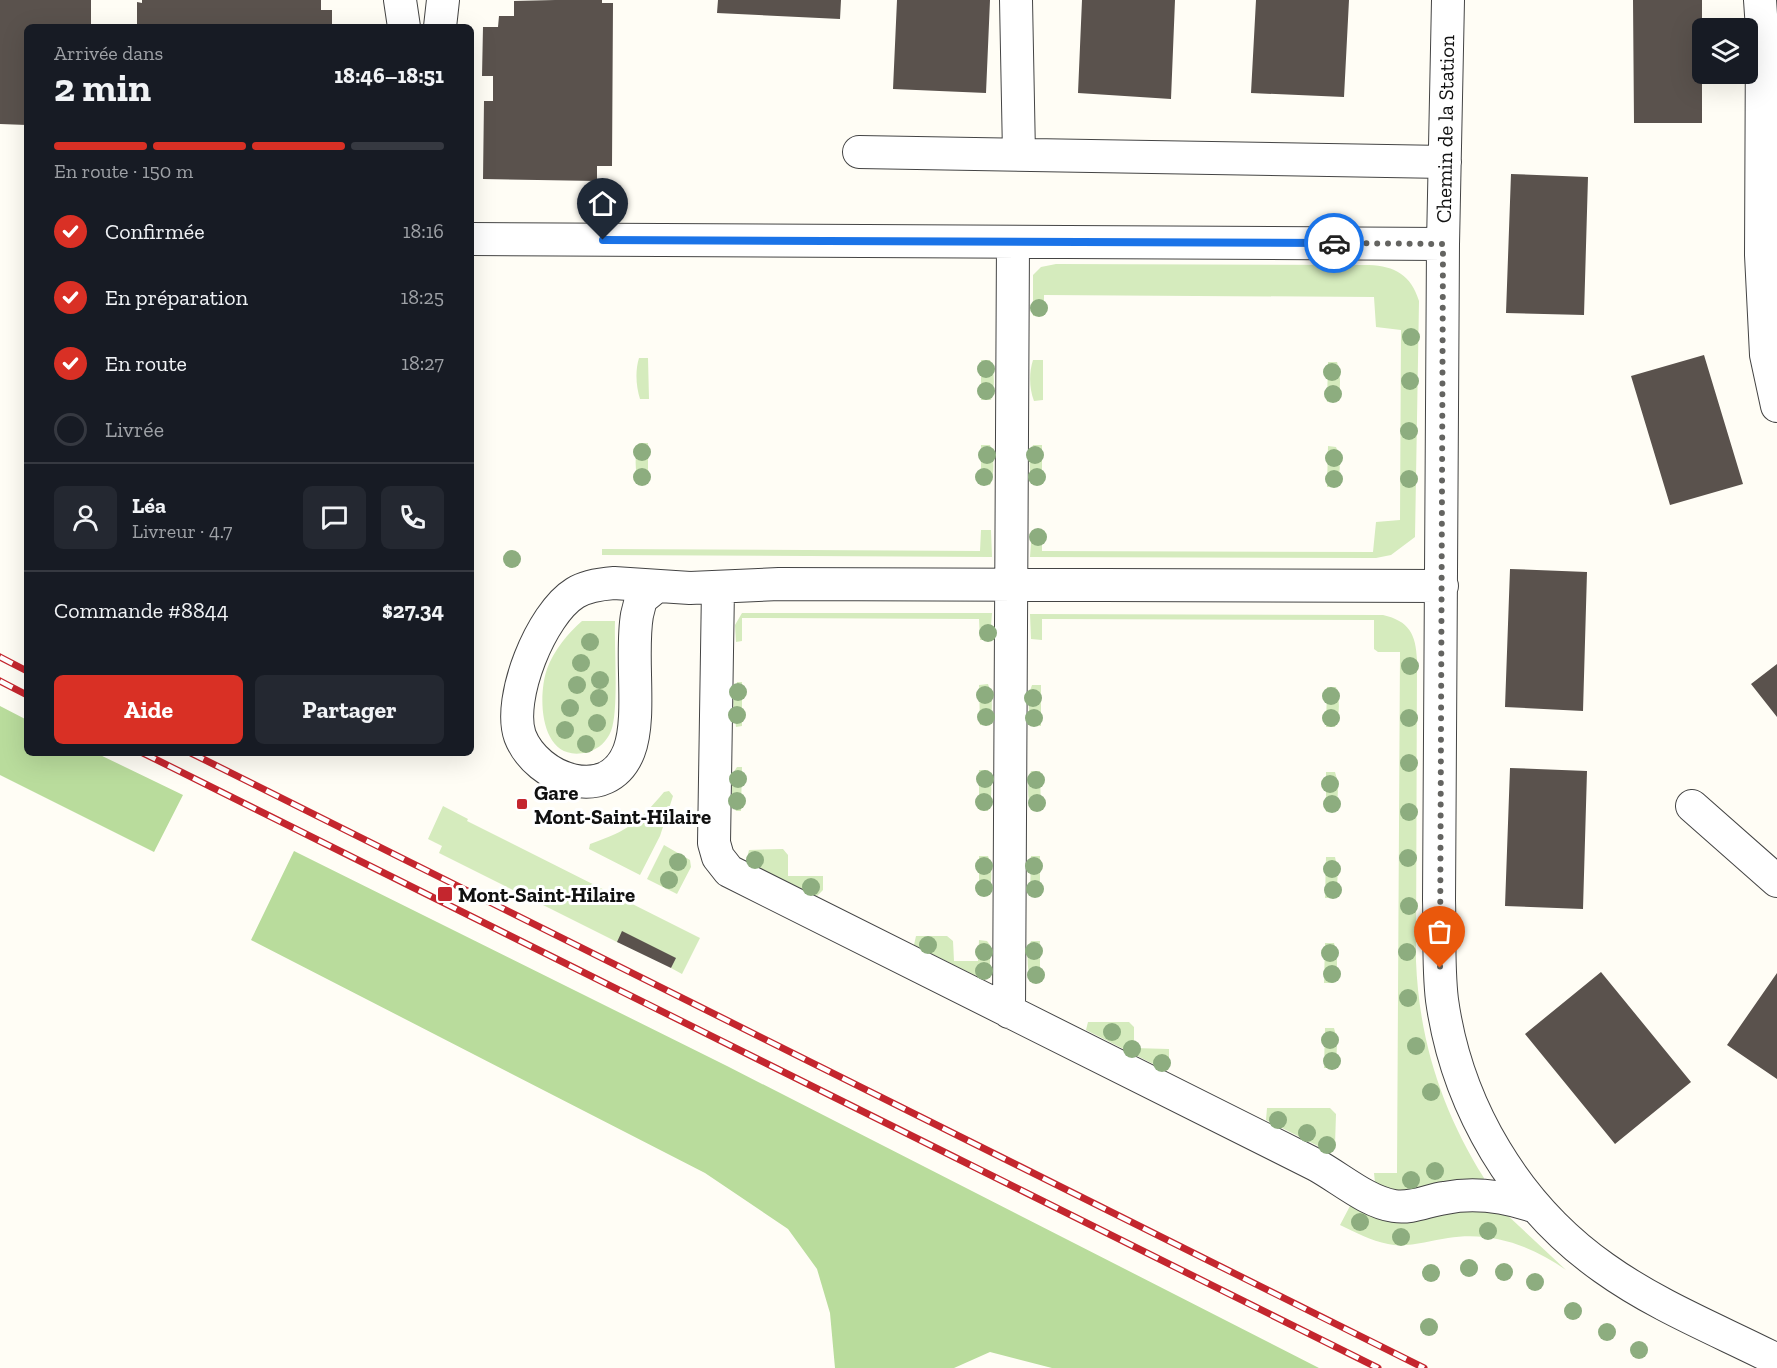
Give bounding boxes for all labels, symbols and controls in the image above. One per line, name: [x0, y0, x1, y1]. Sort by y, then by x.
map controls: [1692, 18, 1758, 84]
button: layers: [1692, 18, 1758, 84]
street label: Chemin de la Station: [1431, 35, 1459, 223]
text: Arrivée dans: [54, 41, 163, 65]
text: 18:46–18:51: [334, 62, 444, 89]
text: 2 min: [54, 64, 151, 111]
text: En route · 150 m: [54, 159, 193, 183]
pin: [577, 178, 628, 240]
icon: home: [586, 187, 619, 220]
courier: [1304, 213, 1364, 273]
icon: check: [54, 215, 87, 248]
text: Confirmée: [105, 218, 205, 245]
text: 18:16: [403, 219, 444, 243]
icon: car: [1318, 227, 1351, 260]
icon: check: [54, 281, 87, 314]
text: En préparation: [105, 284, 248, 311]
text: 18:25: [401, 285, 444, 309]
icon: check: [54, 347, 87, 380]
text: En route: [105, 350, 187, 377]
text: 18:27: [401, 351, 444, 375]
text: Livrée: [105, 416, 164, 443]
button: person: [54, 486, 117, 549]
button: chat: [303, 486, 366, 549]
button: phone: [381, 486, 444, 549]
text: Léa: [132, 492, 166, 519]
text: Livreur · 4.7: [132, 519, 232, 543]
text: Commande #8844: [54, 597, 229, 624]
text: $27.34: [382, 597, 444, 624]
button: Aide: [54, 675, 243, 744]
button: Partager: [255, 675, 444, 744]
place label: Gare Mont-Saint-Hilaire: [534, 780, 711, 829]
marker: Gare Mont-Saint-Hilaire: [515, 797, 529, 811]
place label: Mont-Saint-Hilaire: [458, 882, 635, 907]
marker: Mont-Saint-Hilaire: [436, 885, 454, 903]
pin: [1414, 906, 1465, 968]
icon: bag: [1423, 915, 1456, 948]

